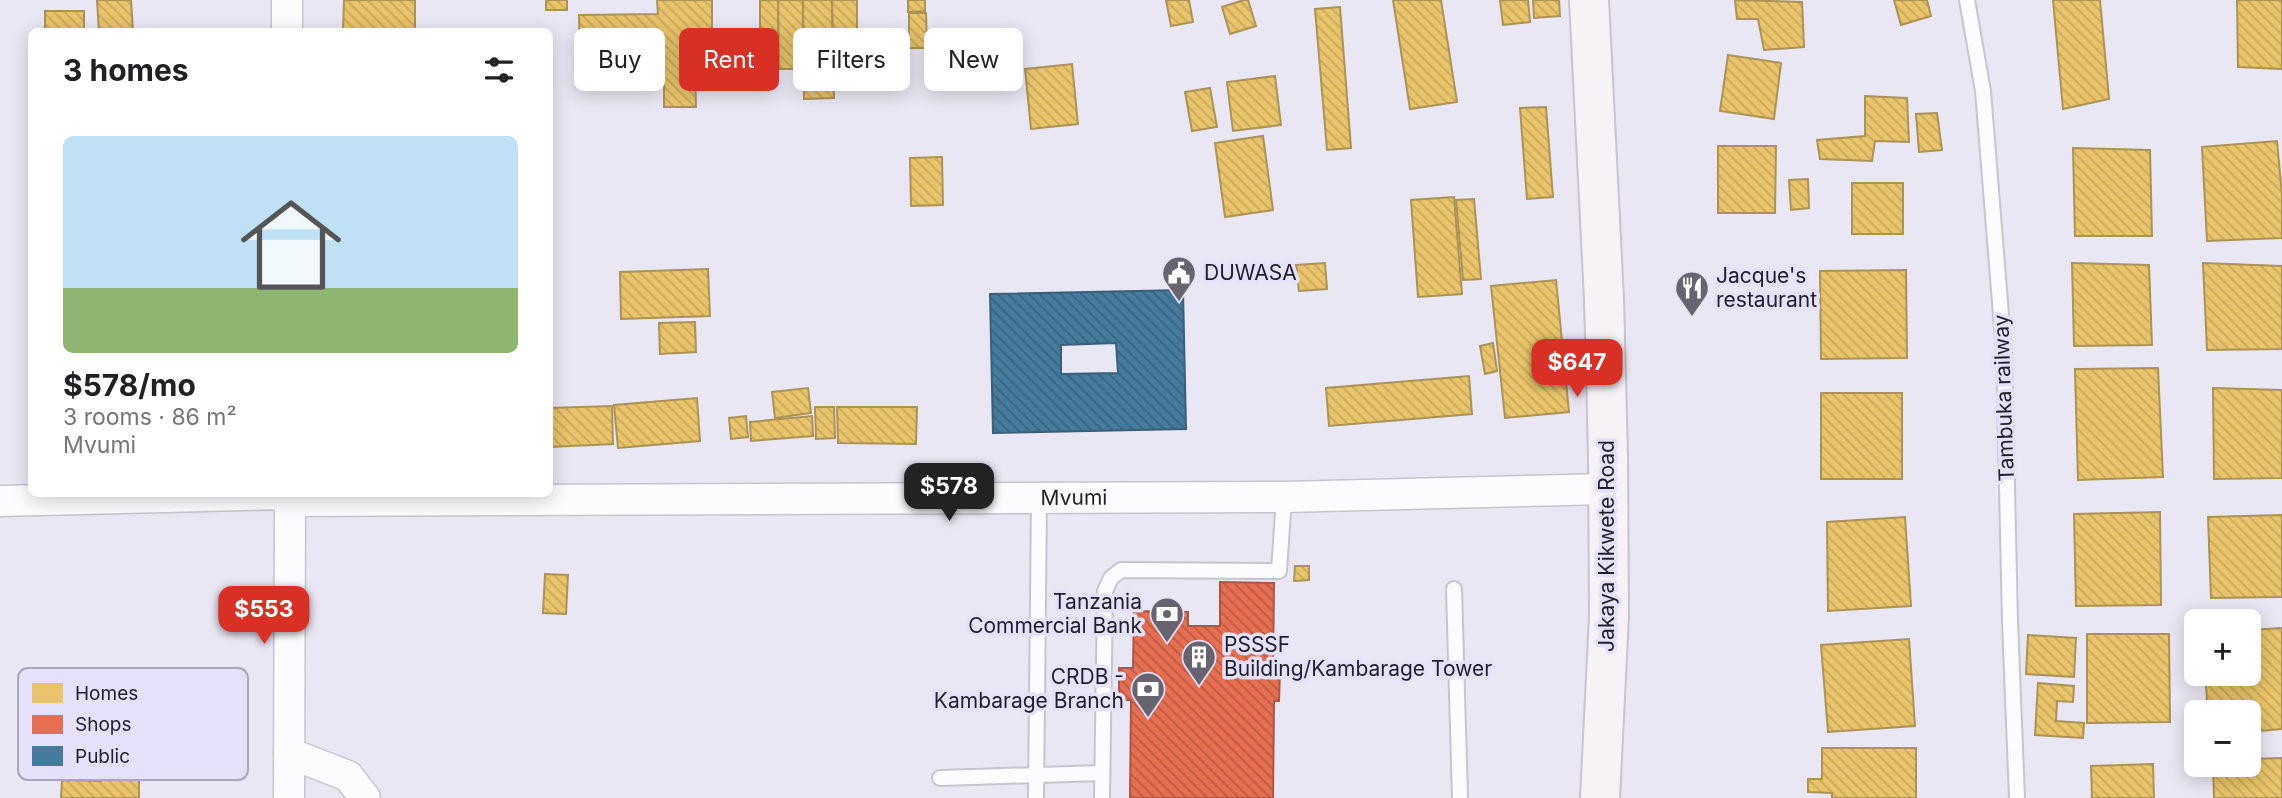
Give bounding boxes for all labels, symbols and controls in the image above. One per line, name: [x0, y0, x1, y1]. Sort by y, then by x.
chip: Buy: [574, 28, 665, 91]
chip: Rent: [679, 28, 779, 91]
chip: Filters: [793, 28, 910, 91]
chip: New: [924, 28, 1023, 91]
icon: filters: [480, 51, 518, 89]
text: 3 homes: [63, 52, 189, 88]
icon: home: [228, 182, 354, 308]
public building icon: DUWASA: [1160, 254, 1198, 303]
place label: DUWASA: [1204, 260, 1297, 285]
place label: Jacque's restaurant: [1716, 263, 1817, 312]
restaurant icon: Jacque's restaurant: [1673, 269, 1711, 318]
street label: Tambuka railway: [1988, 314, 2019, 482]
pin: $647: [1536, 340, 1618, 399]
text: $647: [1548, 348, 1606, 376]
text: $578/mo: [63, 367, 196, 403]
text: 3 rooms · 86 m²: [63, 403, 237, 431]
text: Mvumi: [63, 431, 136, 459]
street label: Jakaya Kikwete Road: [1594, 440, 1619, 652]
pin: $578: [908, 463, 990, 523]
text: $578: [920, 472, 978, 500]
street label: Mvumi: [1041, 485, 1107, 510]
pin: $553: [223, 586, 305, 646]
place label: Tanzania Commercial Bank: [968, 589, 1142, 638]
text: $553: [234, 595, 294, 623]
bank icon: Tanzania Commercial Bank: [1148, 595, 1186, 644]
map controls: [2184, 609, 2261, 777]
button: +: [2184, 609, 2261, 686]
place label: PSSSF Building/Kambarage Tower: [1224, 632, 1492, 681]
building icon: PSSSF Building/Kambarage Tower: [1180, 638, 1218, 687]
place label: CRDB - Kambarage Branch: [934, 664, 1124, 713]
legend: [18, 668, 248, 780]
bank icon: CRDB - Kambarage Branch: [1129, 670, 1167, 719]
text: Homes: [75, 682, 138, 705]
button: −: [2184, 700, 2261, 777]
text: Shops: [75, 713, 131, 736]
text: Public: [75, 745, 130, 768]

